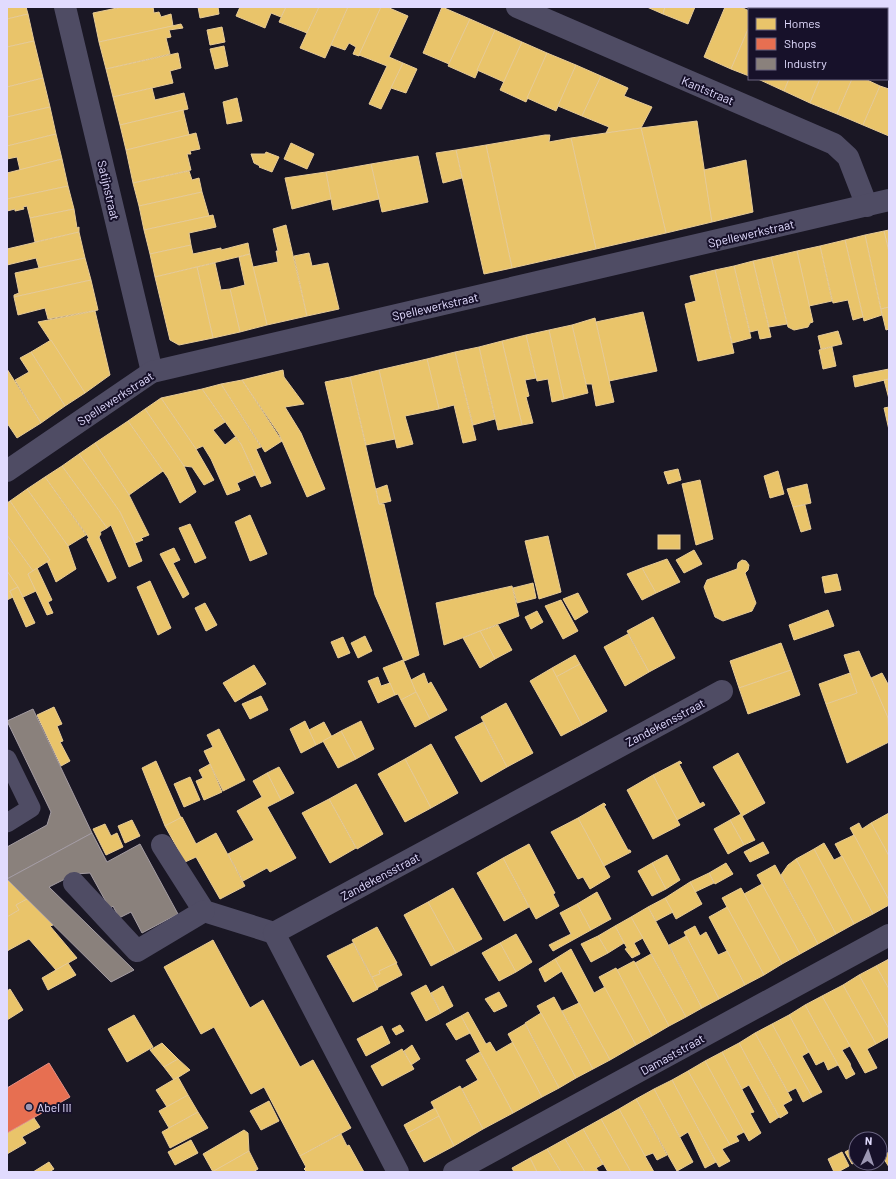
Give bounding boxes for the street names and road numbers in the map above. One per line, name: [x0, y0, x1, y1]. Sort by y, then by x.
street label: Kantstraat: [680, 73, 736, 107]
street label: Satijnstraat: [95, 159, 123, 221]
street label: Spellewerkstraat: [707, 216, 795, 250]
street label: Spellewerkstraat: [391, 289, 479, 323]
street label: Spellewerkstraat: [74, 368, 156, 428]
street label: Zandekensstraat: [623, 695, 707, 749]
street label: Zandekensstraat: [338, 849, 422, 903]
street label: Damaststraat: [638, 1031, 706, 1077]

